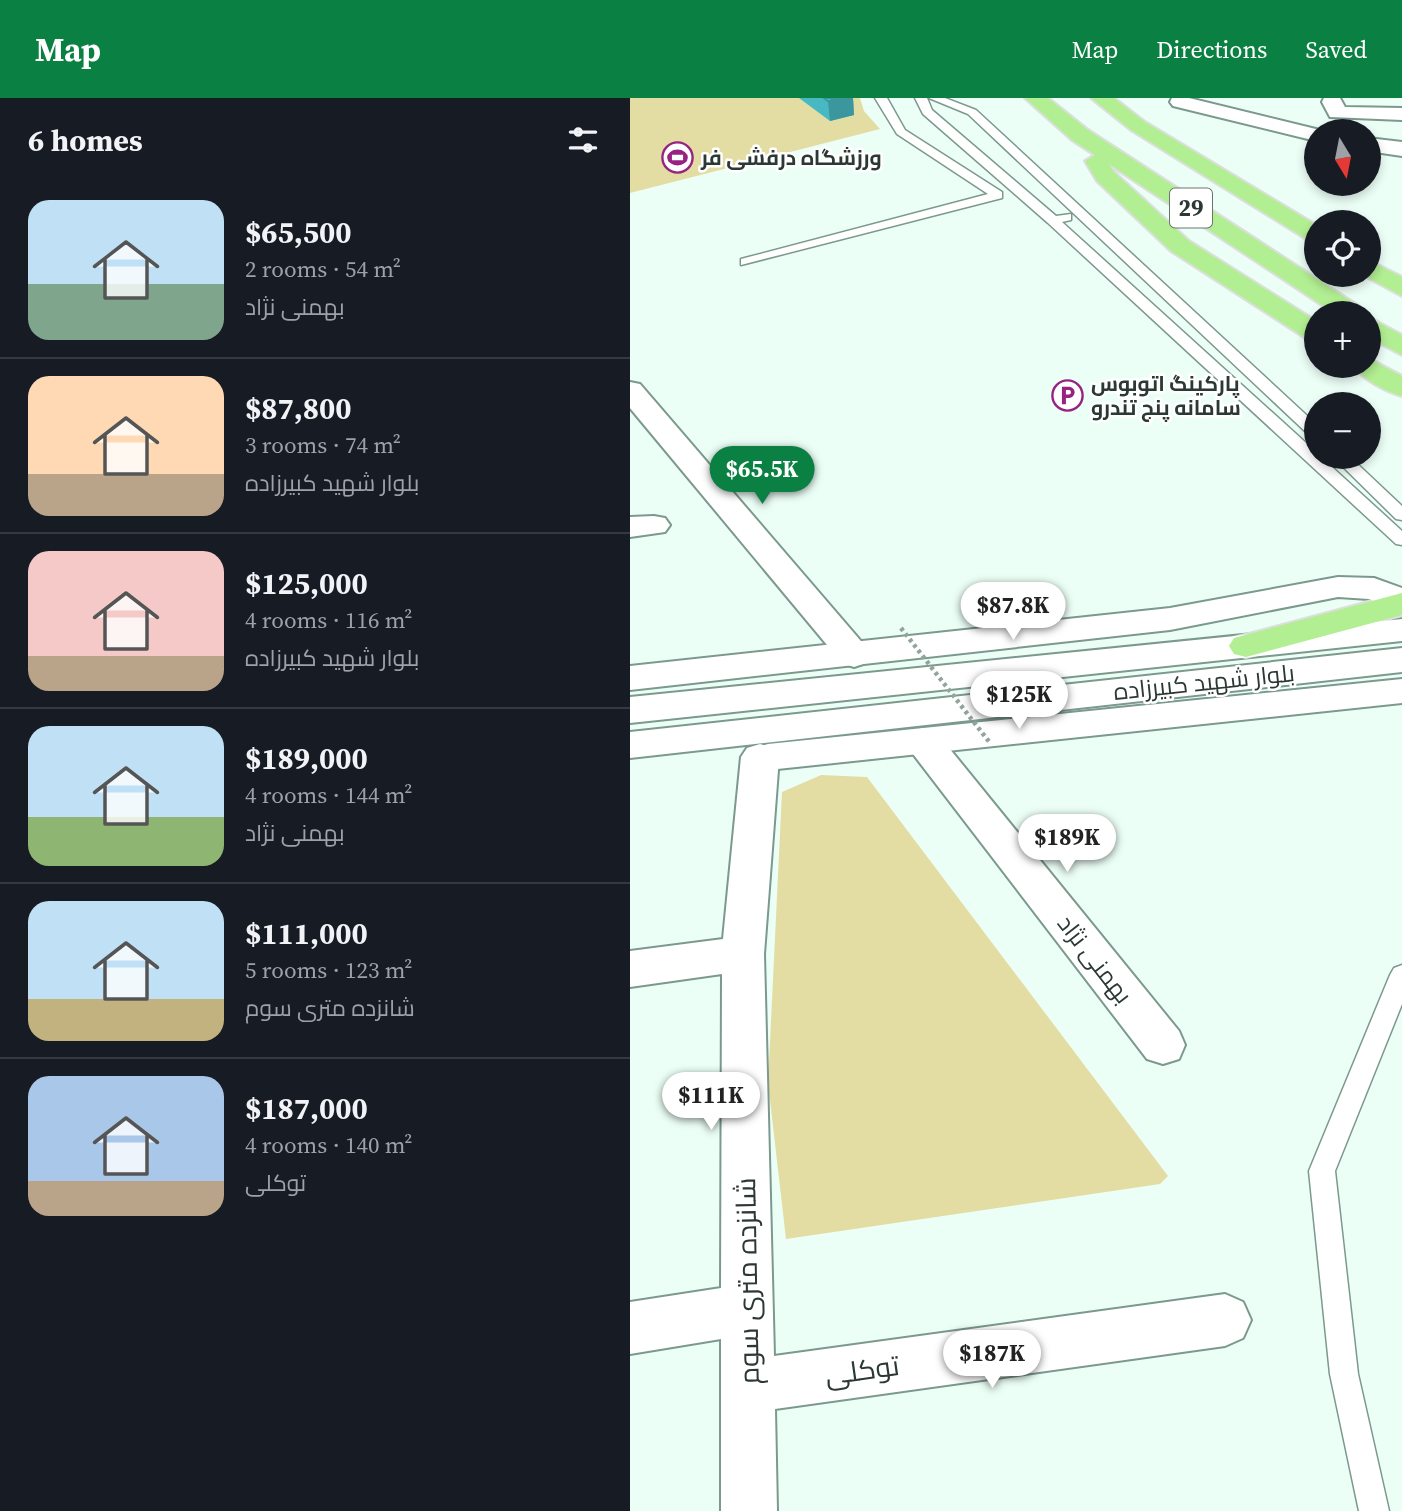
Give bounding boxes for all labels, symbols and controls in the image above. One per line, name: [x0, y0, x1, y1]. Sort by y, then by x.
text: Map: [35, 27, 101, 72]
text: Map: [1071, 33, 1118, 66]
text: Directions: [1156, 33, 1267, 66]
text: Saved: [1305, 33, 1367, 66]
north arrow: [1304, 119, 1381, 196]
map controls: [1304, 119, 1381, 469]
text: 6 homes: [28, 120, 143, 161]
icon: filters: [564, 121, 602, 159]
sports icon: ورزشگاه درفشی فر: [661, 140, 695, 174]
place label: ورزشگاه درفشی فر: [700, 143, 882, 172]
road number: 29: [1170, 188, 1212, 228]
button: locate: [1304, 210, 1381, 287]
text: $65,500: [245, 212, 352, 253]
icon: home: [84, 228, 168, 312]
text: 2 rooms · 54 m²: [245, 253, 401, 285]
text: بهمنی نژاد: [245, 291, 345, 323]
button: +: [1304, 301, 1381, 378]
place label: پارکینگ اتوبوس سامانه پنج تندرو: [1091, 369, 1241, 423]
parking icon: پارکینگ اتوبوس سامانه پنج تندرو: [1051, 378, 1085, 412]
text: $87,800: [245, 388, 352, 429]
button: −: [1304, 392, 1381, 469]
icon: home: [84, 404, 168, 488]
text: 3 rooms · 74 m²: [245, 429, 401, 461]
pin: $65.5K: [705, 446, 819, 506]
text: $65.5K: [726, 453, 798, 485]
text: بلوار شهید کبیرزاده: [245, 467, 419, 499]
text: $125,000: [245, 563, 368, 604]
icon: home: [84, 579, 168, 663]
pin: $87.8K: [956, 582, 1070, 642]
text: $87.8K: [977, 589, 1049, 621]
text: 4 rooms · 116 m²: [245, 604, 412, 636]
text: بلوار شهید کبیرزاده: [245, 642, 419, 674]
street label: بلوار شهید کبیرزاده: [1112, 656, 1296, 708]
pin: $125K: [970, 672, 1068, 731]
text: $125K: [986, 678, 1052, 710]
text: $189,000: [245, 738, 368, 779]
icon: home: [84, 754, 168, 838]
text: 4 rooms · 144 m²: [245, 779, 412, 811]
pin: $189K: [1018, 814, 1116, 874]
text: بهمنی نژاد: [245, 817, 345, 849]
text: $189K: [1034, 821, 1100, 853]
street label: بهمنی نژاد: [1050, 908, 1140, 1010]
text: $111,000: [245, 913, 368, 954]
icon: home: [84, 929, 168, 1013]
text: 5 rooms · 123 m²: [245, 954, 412, 986]
text: شانزده متری سوم: [245, 992, 415, 1024]
pin: $111K: [662, 1072, 760, 1132]
text: $111K: [678, 1079, 744, 1111]
text: $187,000: [245, 1088, 368, 1129]
icon: home: [84, 1104, 168, 1188]
text: 4 rooms · 140 m²: [245, 1129, 412, 1161]
text: توکلی: [245, 1167, 306, 1199]
street label: شانزده متری سوم: [726, 1177, 769, 1385]
pin: $187K: [943, 1330, 1041, 1390]
text: $187K: [959, 1337, 1025, 1369]
street label: توکلی: [822, 1346, 902, 1394]

